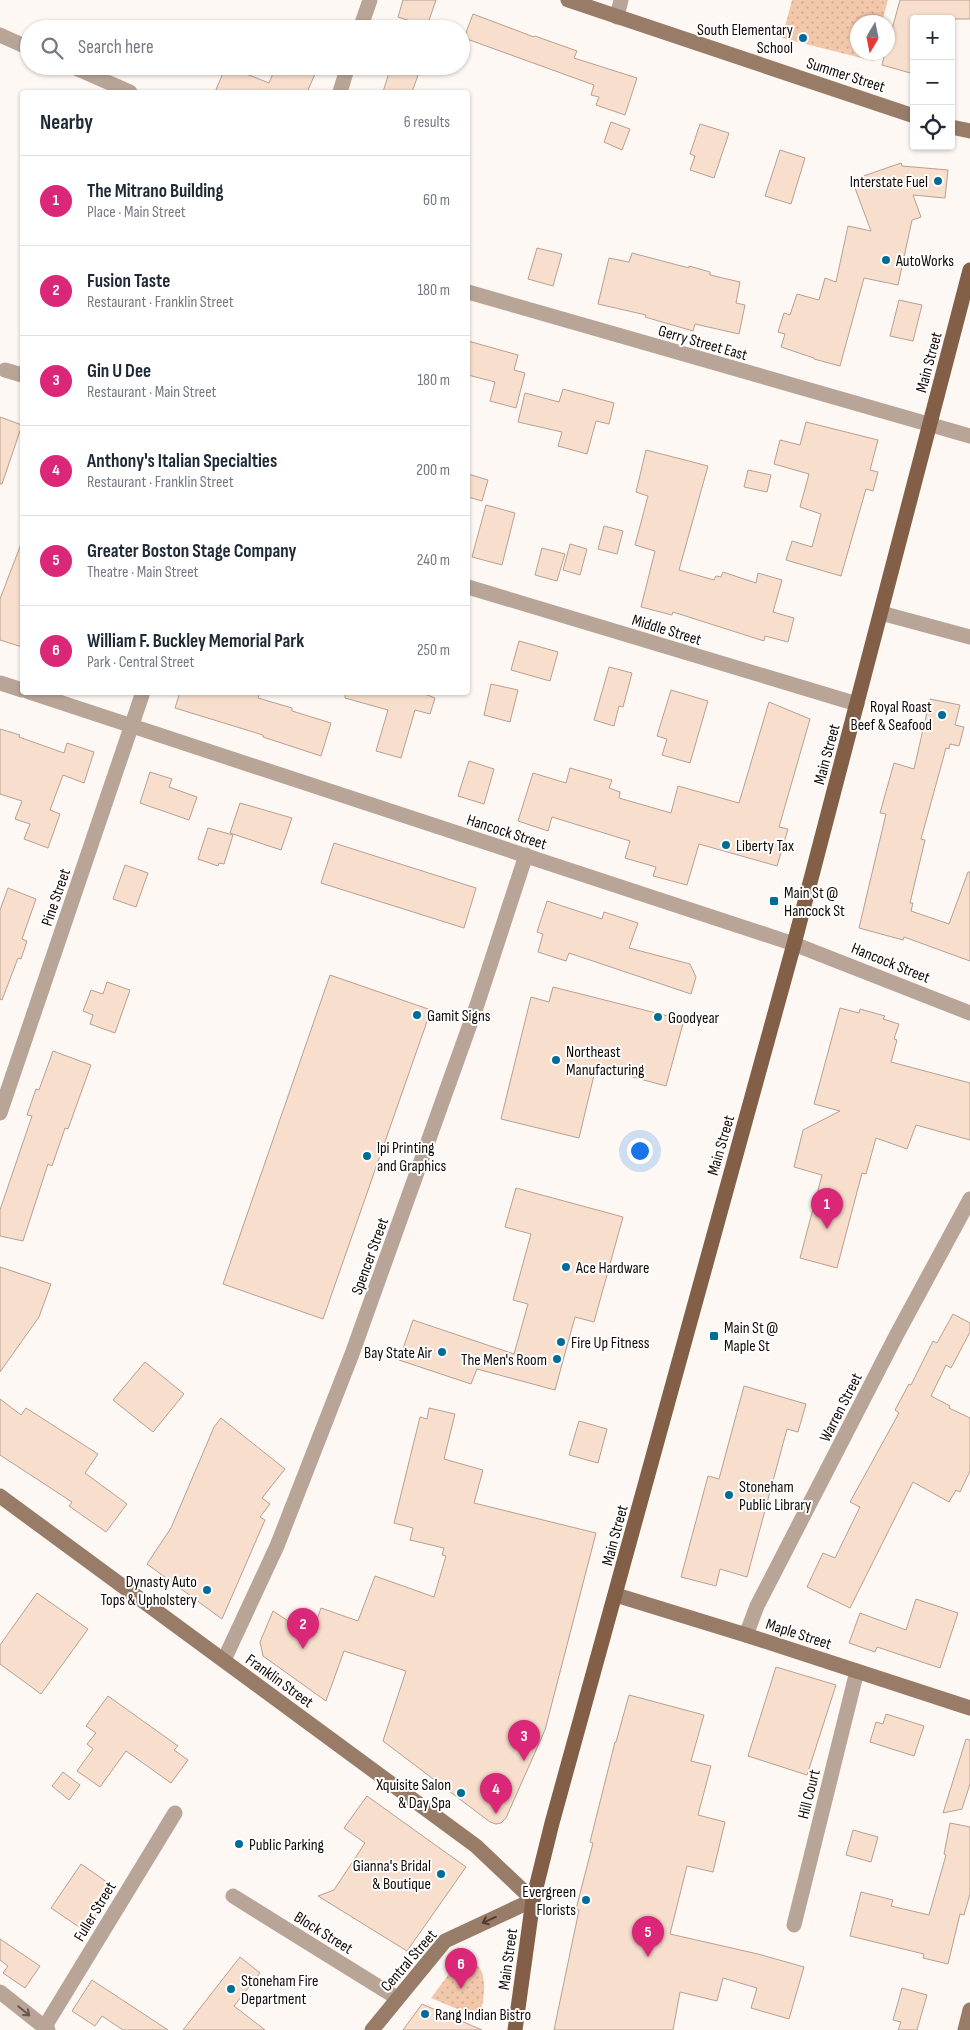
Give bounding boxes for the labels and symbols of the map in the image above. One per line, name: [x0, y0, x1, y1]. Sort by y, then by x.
north arrow: [850, 15, 895, 60]
place label: South Elementary School: [697, 21, 793, 58]
marker: South Elementary School: [797, 32, 809, 44]
street label: Summer Street: [804, 54, 887, 97]
place label: Interstate Fuel: [850, 173, 928, 192]
marker: Interstate Fuel: [932, 175, 944, 187]
place label: AutoWorks: [895, 252, 954, 271]
marker: AutoWorks: [880, 254, 892, 266]
street label: Gerry Street East: [656, 322, 749, 365]
street label: Main Street: [912, 330, 947, 395]
street label: Middle Street: [630, 611, 704, 650]
place label: Royal Roast Beef & Seafood: [851, 698, 932, 735]
marker: Royal Roast Beef & Seafood: [936, 709, 948, 721]
street label: Main Street: [810, 722, 845, 787]
street label: Hancock Street: [464, 811, 549, 854]
place label: Liberty Tax: [736, 837, 794, 856]
marker: Liberty Tax: [720, 839, 732, 851]
street label: Pine Street: [38, 866, 75, 929]
place label: Main St @ Hancock St: [784, 884, 845, 921]
marker: Main St @ Hancock St: [768, 895, 780, 907]
street label: Hancock Street: [848, 939, 933, 988]
place label: Gamit Signs: [427, 1007, 491, 1026]
marker: Gamit Signs: [411, 1009, 423, 1021]
place label: Goodyear: [668, 1009, 720, 1028]
marker: Goodyear: [652, 1011, 664, 1023]
place label: Northeast Manufacturing: [566, 1043, 644, 1080]
marker: Northeast Manufacturing: [550, 1054, 562, 1066]
street label: Main Street: [704, 1113, 739, 1178]
your location: [627, 1138, 653, 1164]
place label: lpi Printing and Graphics: [377, 1139, 447, 1176]
marker: lpi Printing and Graphics: [361, 1150, 373, 1162]
pin: 1: [811, 1188, 843, 1229]
street label: Spencer Street: [348, 1215, 393, 1298]
place label: Ace Hardware: [575, 1259, 649, 1278]
marker: Ace Hardware: [560, 1261, 572, 1273]
place label: Main St @ Maple St: [724, 1319, 778, 1356]
marker: Main St @ Maple St: [708, 1330, 720, 1342]
place label: Fire Up Fitness: [571, 1334, 650, 1353]
marker: Fire Up Fitness: [555, 1336, 567, 1348]
place label: Bay State Air: [364, 1344, 432, 1363]
marker: Bay State Air: [436, 1346, 448, 1358]
place label: The Men's Room: [461, 1351, 547, 1370]
marker: The Men's Room: [551, 1353, 563, 1365]
street label: Warren Street: [816, 1370, 867, 1445]
place label: Stoneham Public Library: [739, 1478, 811, 1515]
marker: Stoneham Public Library: [723, 1489, 735, 1501]
street label: Main Street: [598, 1503, 633, 1568]
place label: Dynasty Auto Tops & Upholstery: [101, 1573, 197, 1610]
marker: Dynasty Auto Tops & Upholstery: [201, 1584, 213, 1596]
pin: 2: [287, 1608, 319, 1649]
street label: Maple Street: [763, 1615, 834, 1654]
street label: Franklin Street: [242, 1650, 317, 1712]
pin: 3: [508, 1720, 540, 1761]
street label: Hill Court: [794, 1768, 825, 1821]
pin: 4: [480, 1773, 512, 1814]
place label: Xquisite Salon & Day Spa: [375, 1776, 451, 1813]
marker: Xquisite Salon & Day Spa: [455, 1787, 467, 1799]
place label: Public Parking: [249, 1836, 324, 1855]
marker: Public Parking: [233, 1838, 245, 1850]
place label: Gianna's Bridal & Boutique: [353, 1857, 431, 1894]
marker: Gianna's Bridal & Boutique: [435, 1868, 447, 1880]
street label: Fuller Street: [70, 1878, 120, 1945]
place label: Evergreen Florists: [522, 1883, 576, 1920]
marker: Evergreen Florists: [580, 1894, 592, 1906]
street label: Block Street: [290, 1908, 356, 1959]
one-way arrow: [482, 1916, 497, 1926]
pin: 5: [632, 1916, 664, 1957]
street label: Central Street: [377, 1926, 441, 1996]
street label: Main Street: [495, 1927, 522, 1991]
pin: 6: [445, 1948, 477, 1989]
place label: Stoneham Fire Department: [241, 1972, 318, 2009]
marker: Stoneham Fire Department: [225, 1983, 237, 1995]
one-way arrow: [17, 2006, 30, 2017]
place label: Rang Indian Bistro: [435, 2006, 531, 2025]
marker: Rang Indian Bistro: [419, 2008, 431, 2020]

